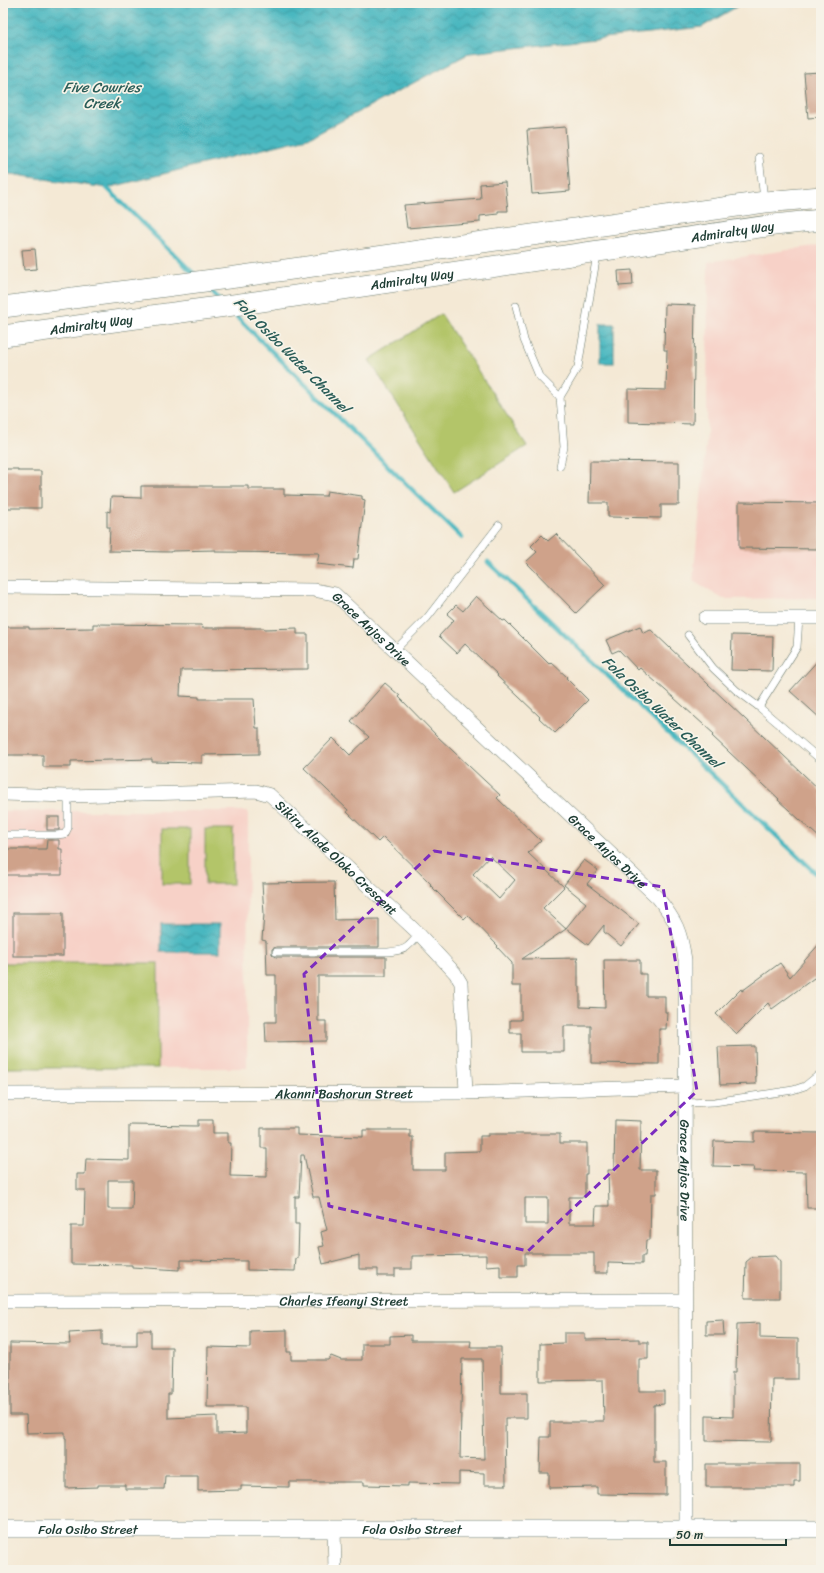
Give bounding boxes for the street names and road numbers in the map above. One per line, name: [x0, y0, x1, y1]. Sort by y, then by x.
street label: Admiralty Way: [689, 214, 776, 249]
street label: Admiralty Way: [368, 262, 455, 297]
street label: Admiralty Way: [47, 308, 134, 342]
street label: Grace Anjos Drive: [327, 586, 417, 672]
street label: Sikiru Alade Oloko Crescent: [270, 794, 403, 921]
street label: Grace Anjos Drive: [563, 808, 653, 895]
street label: Akanni Bashorun Street: [274, 1082, 413, 1105]
street label: Grace Anjos Drive: [673, 1119, 696, 1221]
street label: Charles Ifeanyi Street: [280, 1289, 409, 1313]
street label: Fola Osibo Street: [38, 1518, 139, 1541]
street label: Fola Osibo Street: [362, 1518, 463, 1541]

